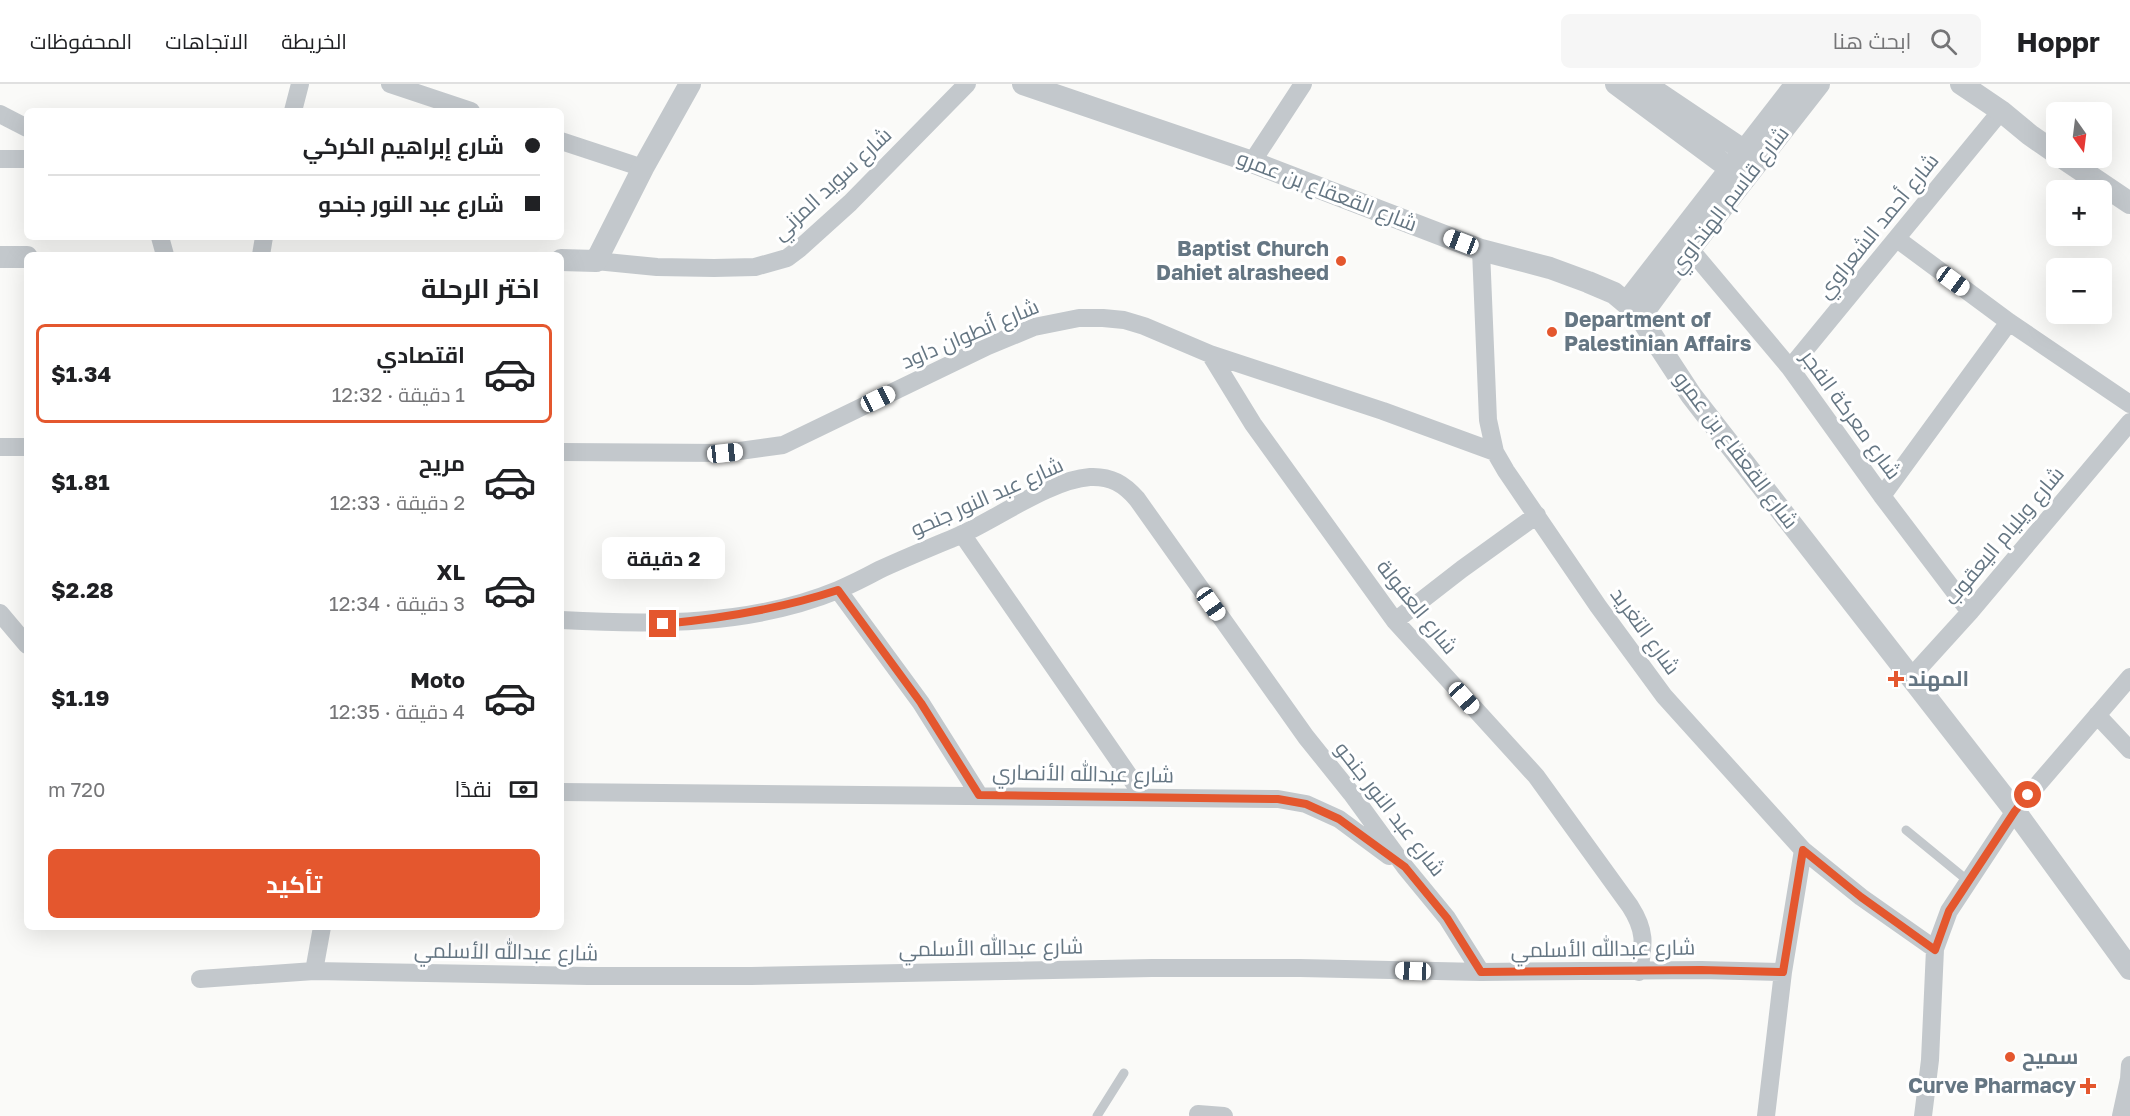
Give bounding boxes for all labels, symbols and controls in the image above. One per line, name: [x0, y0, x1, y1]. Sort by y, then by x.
search box: [1561, 14, 1981, 68]
icon: search: [1927, 25, 1960, 58]
text: Hoppr: [2017, 25, 2100, 58]
text: ابحث هنا: [1833, 27, 1912, 54]
text: المحفوظات: [30, 28, 132, 54]
text: الاتجاهات: [165, 28, 248, 54]
text: الخريطة: [281, 28, 347, 54]
north arrow: [2046, 102, 2112, 168]
map controls: [2046, 102, 2112, 324]
street label: شارع قاسم الهنداوي: [1663, 120, 1797, 281]
street label: شارع سويد المزني: [766, 121, 899, 248]
text: شارع إبراهيم الكركي: [303, 132, 504, 159]
street label: شارع القعقاع بن عمرو: [1233, 144, 1421, 238]
street label: شارع أحمد الشعراوي: [1811, 148, 1947, 306]
button: +: [2046, 180, 2112, 246]
text: شارع عبد النور جنحو: [318, 190, 504, 217]
car: [1441, 227, 1481, 257]
place label: Baptist Church Dahiet alrasheed: [1156, 235, 1329, 285]
marker: Baptist Church Dahiet alrasheed: [1334, 254, 1348, 268]
button: −: [2046, 258, 2112, 324]
car: [1933, 263, 1973, 299]
text: اختر الرحلة: [421, 272, 540, 304]
street label: شارع أنطوان داود: [897, 292, 1043, 376]
place label: Department of Palestinian Affairs: [1564, 306, 1752, 356]
marker: Department of Palestinian Affairs: [1545, 325, 1559, 339]
text: اقتصادي: [376, 341, 465, 368]
street label: شارع معركة الفجر: [1794, 344, 1907, 485]
icon: car: [483, 347, 537, 401]
text: $1.34: [51, 360, 111, 387]
street label: شارع القعقاع بن عمرو: [1668, 366, 1804, 534]
text: 1 دقيقة · 12:32: [332, 382, 465, 406]
car: [858, 383, 898, 415]
car: [706, 442, 744, 464]
text: مريح: [419, 449, 465, 476]
street label: شارع عبد النور جنحو: [906, 451, 1068, 543]
icon: car: [483, 455, 537, 509]
street label: شارع ويليام اليعقوب: [1938, 461, 2070, 611]
text: $1.81: [51, 468, 110, 495]
text: 2 دقيقة · 12:33: [330, 490, 465, 514]
callout: 2 دقيقة: [602, 537, 724, 579]
text: 2 دقيقة: [627, 546, 700, 570]
street label: شارع العفولة: [1370, 554, 1464, 660]
text: XL: [437, 558, 465, 585]
icon: car: [483, 563, 537, 617]
text: $2.28: [51, 576, 114, 603]
street label: شارع التغريد: [1604, 582, 1686, 680]
car: [1193, 584, 1229, 624]
text: 3 دقيقة · 12:34: [329, 591, 465, 615]
route end: [649, 610, 676, 637]
place label: المهند: [1908, 665, 1969, 692]
text: Moto: [410, 666, 465, 693]
icon: car: [483, 671, 537, 725]
marker: المهند: [1889, 672, 1903, 686]
car: [1445, 679, 1483, 717]
text: $1.19: [51, 684, 109, 711]
text: 4 دقيقة · 12:35: [329, 699, 465, 723]
street label: شارع عبد النور جنحو: [1328, 736, 1452, 882]
street label: شارع عبدالله الأنصاري: [992, 758, 1174, 792]
icon: cash: [507, 773, 540, 806]
text: نقدًا: [454, 775, 492, 802]
text: 720 m: [48, 777, 105, 801]
route start: [2014, 781, 2041, 808]
button: تأكيد: [48, 849, 540, 918]
street label: شارع عبدالله الأسلمي: [899, 932, 1084, 966]
street label: شارع عبدالله الأسلمي: [1511, 933, 1696, 967]
street label: شارع عبدالله الأسلمي: [413, 936, 598, 970]
car: [1395, 961, 1431, 981]
place label: سميح: [2022, 1043, 2078, 1071]
marker: سميح: [2003, 1050, 2017, 1064]
place label: Curve Pharmacy: [1908, 1072, 2076, 1098]
marker: Curve Pharmacy: [2081, 1079, 2095, 1093]

